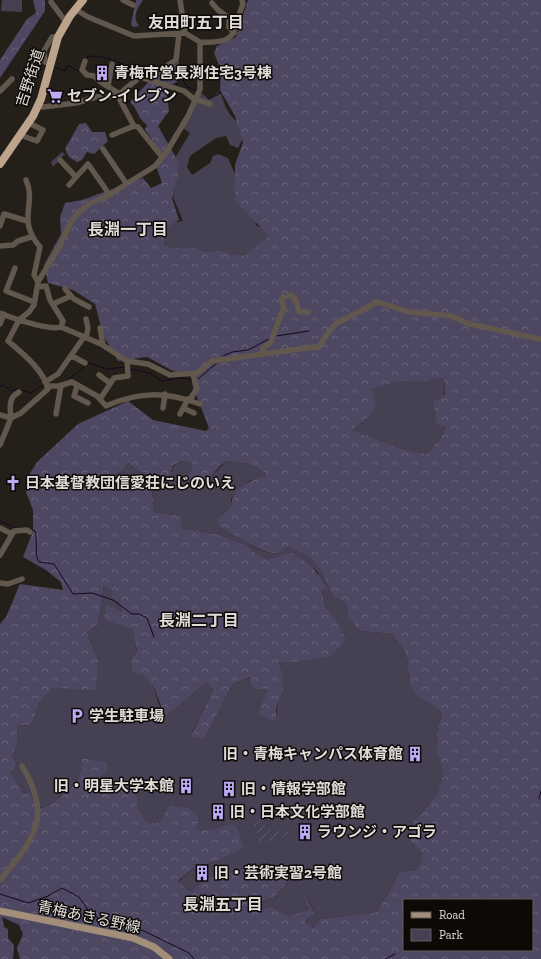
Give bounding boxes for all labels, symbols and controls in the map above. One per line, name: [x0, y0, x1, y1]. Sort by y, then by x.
district label: 友田町五丁目: [148, 13, 244, 32]
street label: 吉野街道: [12, 47, 48, 109]
building icon: 青梅市営長渕住宅3号棟: [93, 64, 111, 82]
place label: 青梅市営長渕住宅3号棟: [114, 64, 272, 82]
supermarket icon: セブン-イレブン: [46, 87, 64, 105]
place label: セブン-イレブン: [67, 87, 177, 105]
district label: 長淵一丁目: [88, 220, 168, 239]
church icon: 日本基督教団信愛荘にじのいえ: [4, 474, 22, 492]
place label: 日本基督教団信愛荘にじのいえ: [25, 474, 235, 492]
district label: 長淵二丁目: [159, 611, 239, 630]
parking icon: 学生駐車場: [68, 707, 86, 725]
place label: 学生駐車場: [89, 707, 164, 725]
place label: 旧・青梅キャンパス体育館: [223, 745, 403, 763]
building icon: 旧・青梅キャンパス体育館: [406, 745, 424, 763]
place label: 旧・明星大学本館: [54, 777, 174, 795]
building icon: 旧・明星大学本館: [177, 777, 195, 795]
building icon: 旧・情報学部館: [220, 780, 238, 798]
place label: 旧・情報学部館: [241, 780, 346, 798]
building icon: 旧・日本文化学部館: [209, 803, 227, 821]
place label: 旧・日本文化学部館: [230, 803, 365, 821]
building icon: ラウンジ・アゴラ: [296, 823, 314, 841]
place label: ラウンジ・アゴラ: [317, 823, 437, 841]
building icon: 旧・芸術実習2号館: [193, 864, 211, 882]
place label: 旧・芸術実習2号館: [214, 864, 342, 882]
district label: 長淵五丁目: [183, 895, 263, 914]
street label: 青梅あきる野線: [36, 897, 142, 937]
legend: [403, 899, 533, 951]
text: Road: [439, 908, 465, 922]
text: Park: [439, 928, 464, 942]

